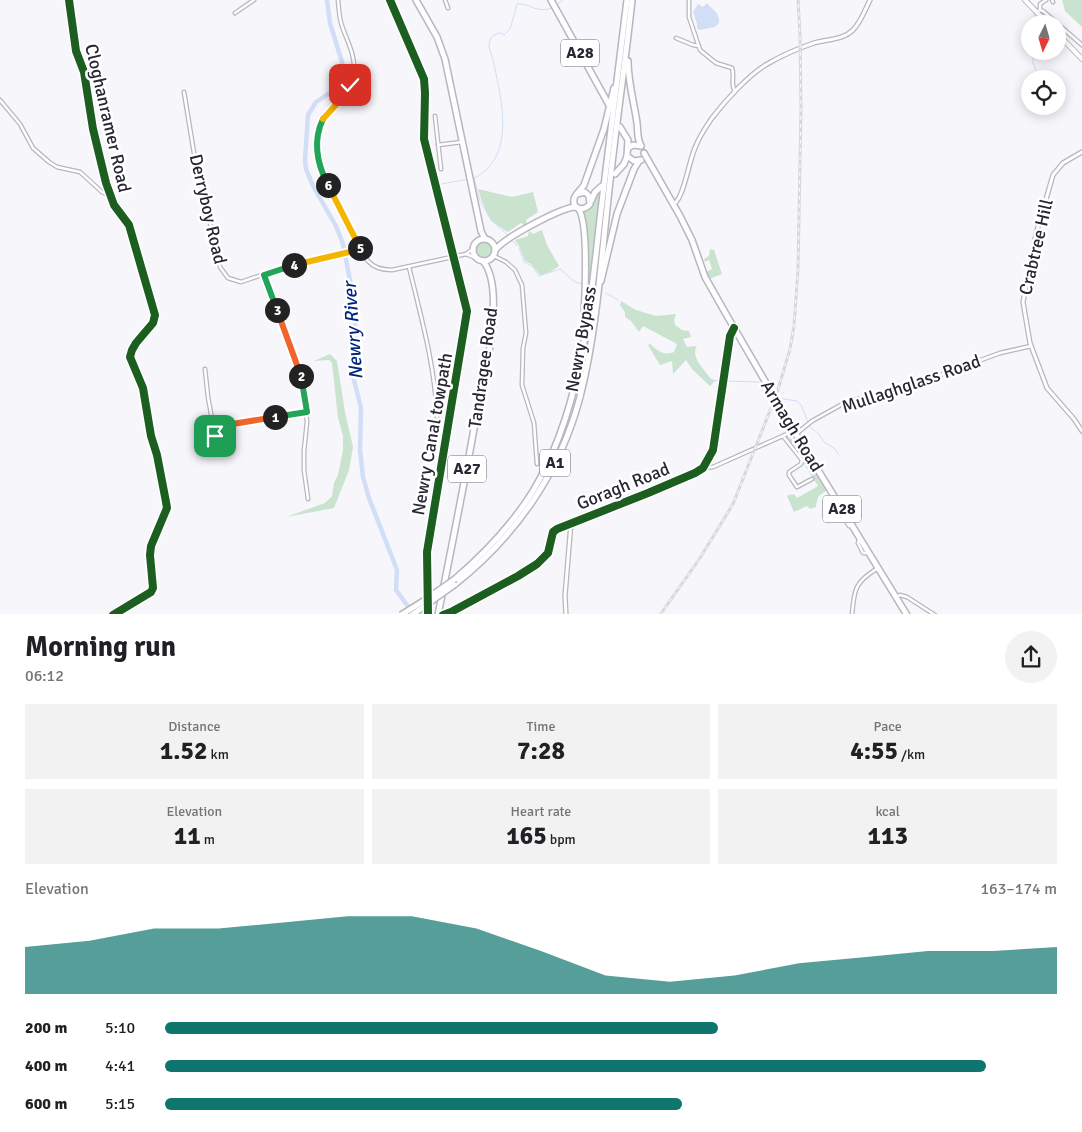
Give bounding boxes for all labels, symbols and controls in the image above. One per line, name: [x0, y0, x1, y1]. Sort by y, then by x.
north arrow: [1021, 15, 1066, 60]
map controls: [1021, 15, 1066, 115]
road number: A28: [561, 40, 599, 66]
street label: Cloghanramer Road: [80, 42, 136, 194]
pin: [329, 64, 371, 106]
button: locate: [1021, 70, 1066, 115]
icon: check: [336, 71, 364, 99]
street label: Derryboy Road: [185, 152, 231, 266]
pin: 6: [316, 172, 340, 198]
text: 6: [325, 177, 332, 194]
street label: Crabtree Hill: [1014, 197, 1058, 297]
pin: 5: [348, 236, 372, 260]
text: 5: [357, 240, 364, 257]
pin: 4: [282, 252, 306, 278]
text: 4: [291, 257, 298, 274]
water label: Newry River: [337, 278, 368, 381]
street label: Newry Bypass: [561, 284, 601, 394]
pin: 3: [264, 298, 290, 322]
text: 3: [274, 302, 281, 319]
street label: Tandragee Road: [464, 306, 502, 430]
street label: Mullaghglass Road: [839, 350, 983, 418]
street label: Newry Canal towpath: [407, 351, 457, 517]
pin: 2: [288, 364, 314, 388]
text: 2: [298, 368, 305, 385]
street label: Armagh Road: [756, 376, 828, 476]
pin: 1: [262, 404, 288, 430]
text: 1: [272, 409, 279, 426]
pin: [194, 415, 236, 457]
icon: arrive: [201, 422, 229, 450]
road number: A1: [540, 449, 570, 476]
road number: A27: [448, 456, 486, 482]
street label: Goragh Road: [573, 457, 673, 515]
road number: A28: [823, 496, 861, 522]
text: Morning run: [25, 630, 176, 664]
button: share: [1005, 631, 1057, 683]
text: 06:12: [25, 666, 64, 686]
text: Distance: [168, 718, 220, 735]
text: Time: [527, 718, 555, 735]
text: Pace: [874, 718, 902, 735]
text: 1.52: [160, 735, 208, 766]
text: 7:28: [517, 735, 565, 766]
text: 4:55: [850, 735, 898, 766]
text: km: [208, 746, 229, 763]
text: /km: [898, 746, 925, 763]
text: Elevation: [166, 803, 222, 820]
text: Heart rate: [511, 803, 571, 820]
text: kcal: [875, 803, 900, 820]
text: 11: [174, 820, 201, 851]
text: 165: [506, 820, 547, 851]
text: 113: [867, 820, 908, 851]
text: m: [201, 831, 215, 848]
text: bpm: [547, 831, 576, 848]
text: Elevation: [25, 879, 89, 899]
text: 163–174 m: [980, 879, 1057, 899]
text: 200 m: [25, 1018, 67, 1038]
text: 5:10: [105, 1018, 135, 1038]
text: 400 m: [25, 1056, 67, 1076]
text: 4:41: [105, 1056, 135, 1076]
text: 600 m: [25, 1094, 67, 1114]
text: 5:15: [105, 1094, 135, 1114]

